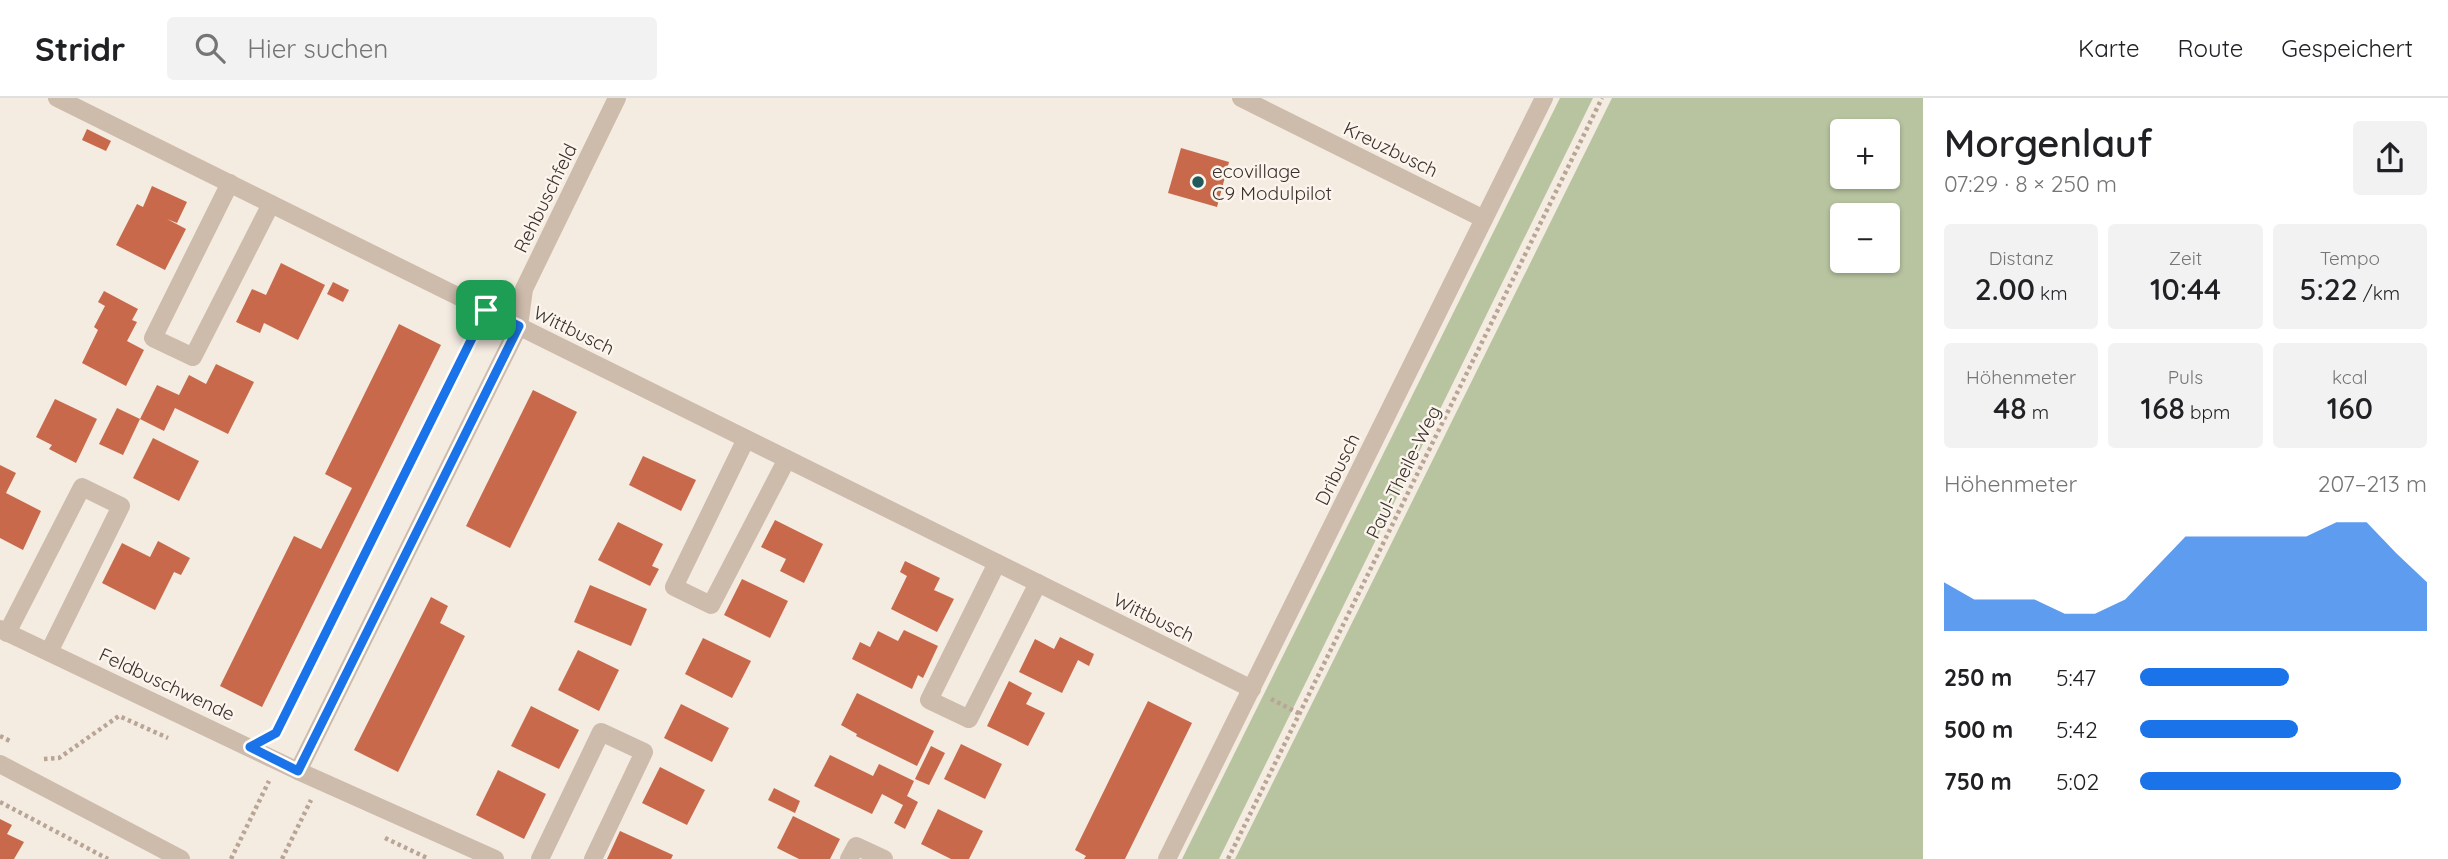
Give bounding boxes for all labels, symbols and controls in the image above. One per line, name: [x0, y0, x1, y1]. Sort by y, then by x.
search box: [167, 17, 657, 80]
text: Stridr: [35, 28, 125, 69]
icon: search: [191, 29, 229, 67]
text: Hier suchen: [247, 32, 388, 65]
text: Karte: [2078, 33, 2140, 63]
text: Route: [2178, 33, 2243, 63]
text: Gespeichert: [2281, 33, 2413, 63]
street label: Kreuzbusch: [1340, 116, 1442, 182]
map controls: [1830, 119, 1900, 273]
button: +: [1830, 119, 1900, 189]
text: Morgenlauf: [1944, 119, 2153, 167]
button: share: [2353, 121, 2427, 195]
street label: Rehbuschfeld: [508, 139, 582, 257]
place label: ecovillage C9 Modulpilot: [1212, 159, 1332, 205]
text: 07:29 · 8 × 250 m: [1944, 169, 2117, 198]
marker: ecovillage C9 Modulpilot: [1190, 174, 1206, 190]
button: −: [1830, 203, 1900, 273]
text: Distanz: [1989, 246, 2054, 270]
text: Zeit: [2169, 246, 2202, 270]
text: Tempo: [2320, 246, 2380, 270]
text: 2.00: [1975, 270, 2035, 308]
text: 10:44: [2150, 270, 2221, 308]
text: 5:22: [2299, 270, 2358, 308]
pin: [456, 280, 516, 340]
text: km: [2035, 281, 2068, 305]
text: /km: [2358, 281, 2400, 305]
icon: arrive: [467, 291, 505, 329]
street label: Wittbusch: [530, 300, 618, 360]
text: Höhenmeter: [1966, 365, 2076, 389]
text: Puls: [2168, 365, 2203, 389]
text: kcal: [2332, 365, 2368, 389]
text: 48: [1993, 389, 2027, 427]
text: 168: [2141, 389, 2185, 427]
text: 160: [2327, 389, 2373, 427]
text: m: [2027, 400, 2049, 424]
text: bpm: [2185, 400, 2230, 424]
street label: Paul-Theile-Weg: [1360, 402, 1446, 542]
street label: Dribusch: [1309, 429, 1365, 509]
text: Höhenmeter: [1944, 469, 2077, 498]
text: 207–213 m: [2318, 469, 2427, 498]
street label: Wittbusch: [1110, 587, 1198, 647]
street label: Feldbuschwende: [95, 642, 239, 726]
text: 250 m: [1944, 663, 2012, 692]
text: 5:47: [2056, 663, 2096, 692]
text: 500 m: [1944, 715, 2013, 744]
text: 5:42: [2056, 715, 2098, 744]
text: 750 m: [1944, 767, 2012, 796]
text: 5:02: [2056, 767, 2099, 796]

